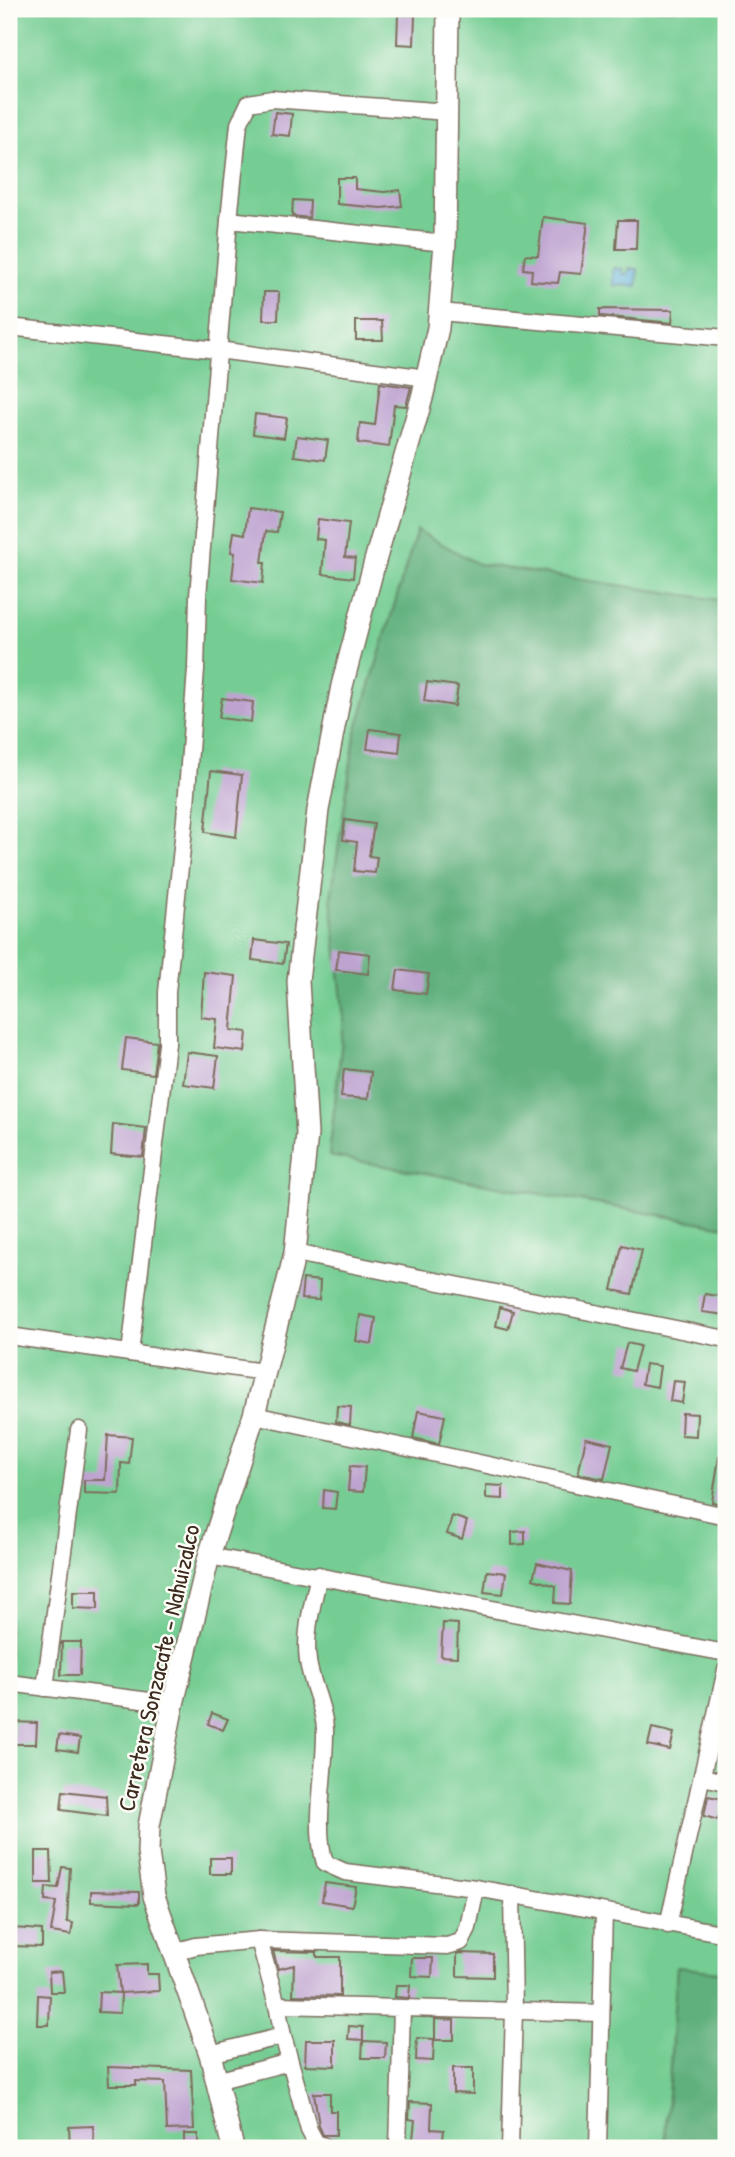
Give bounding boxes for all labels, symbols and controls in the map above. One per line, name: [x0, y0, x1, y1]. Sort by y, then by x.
street label: Carretera Sonzacate - Nahuizalco: [109, 1521, 207, 1814]

